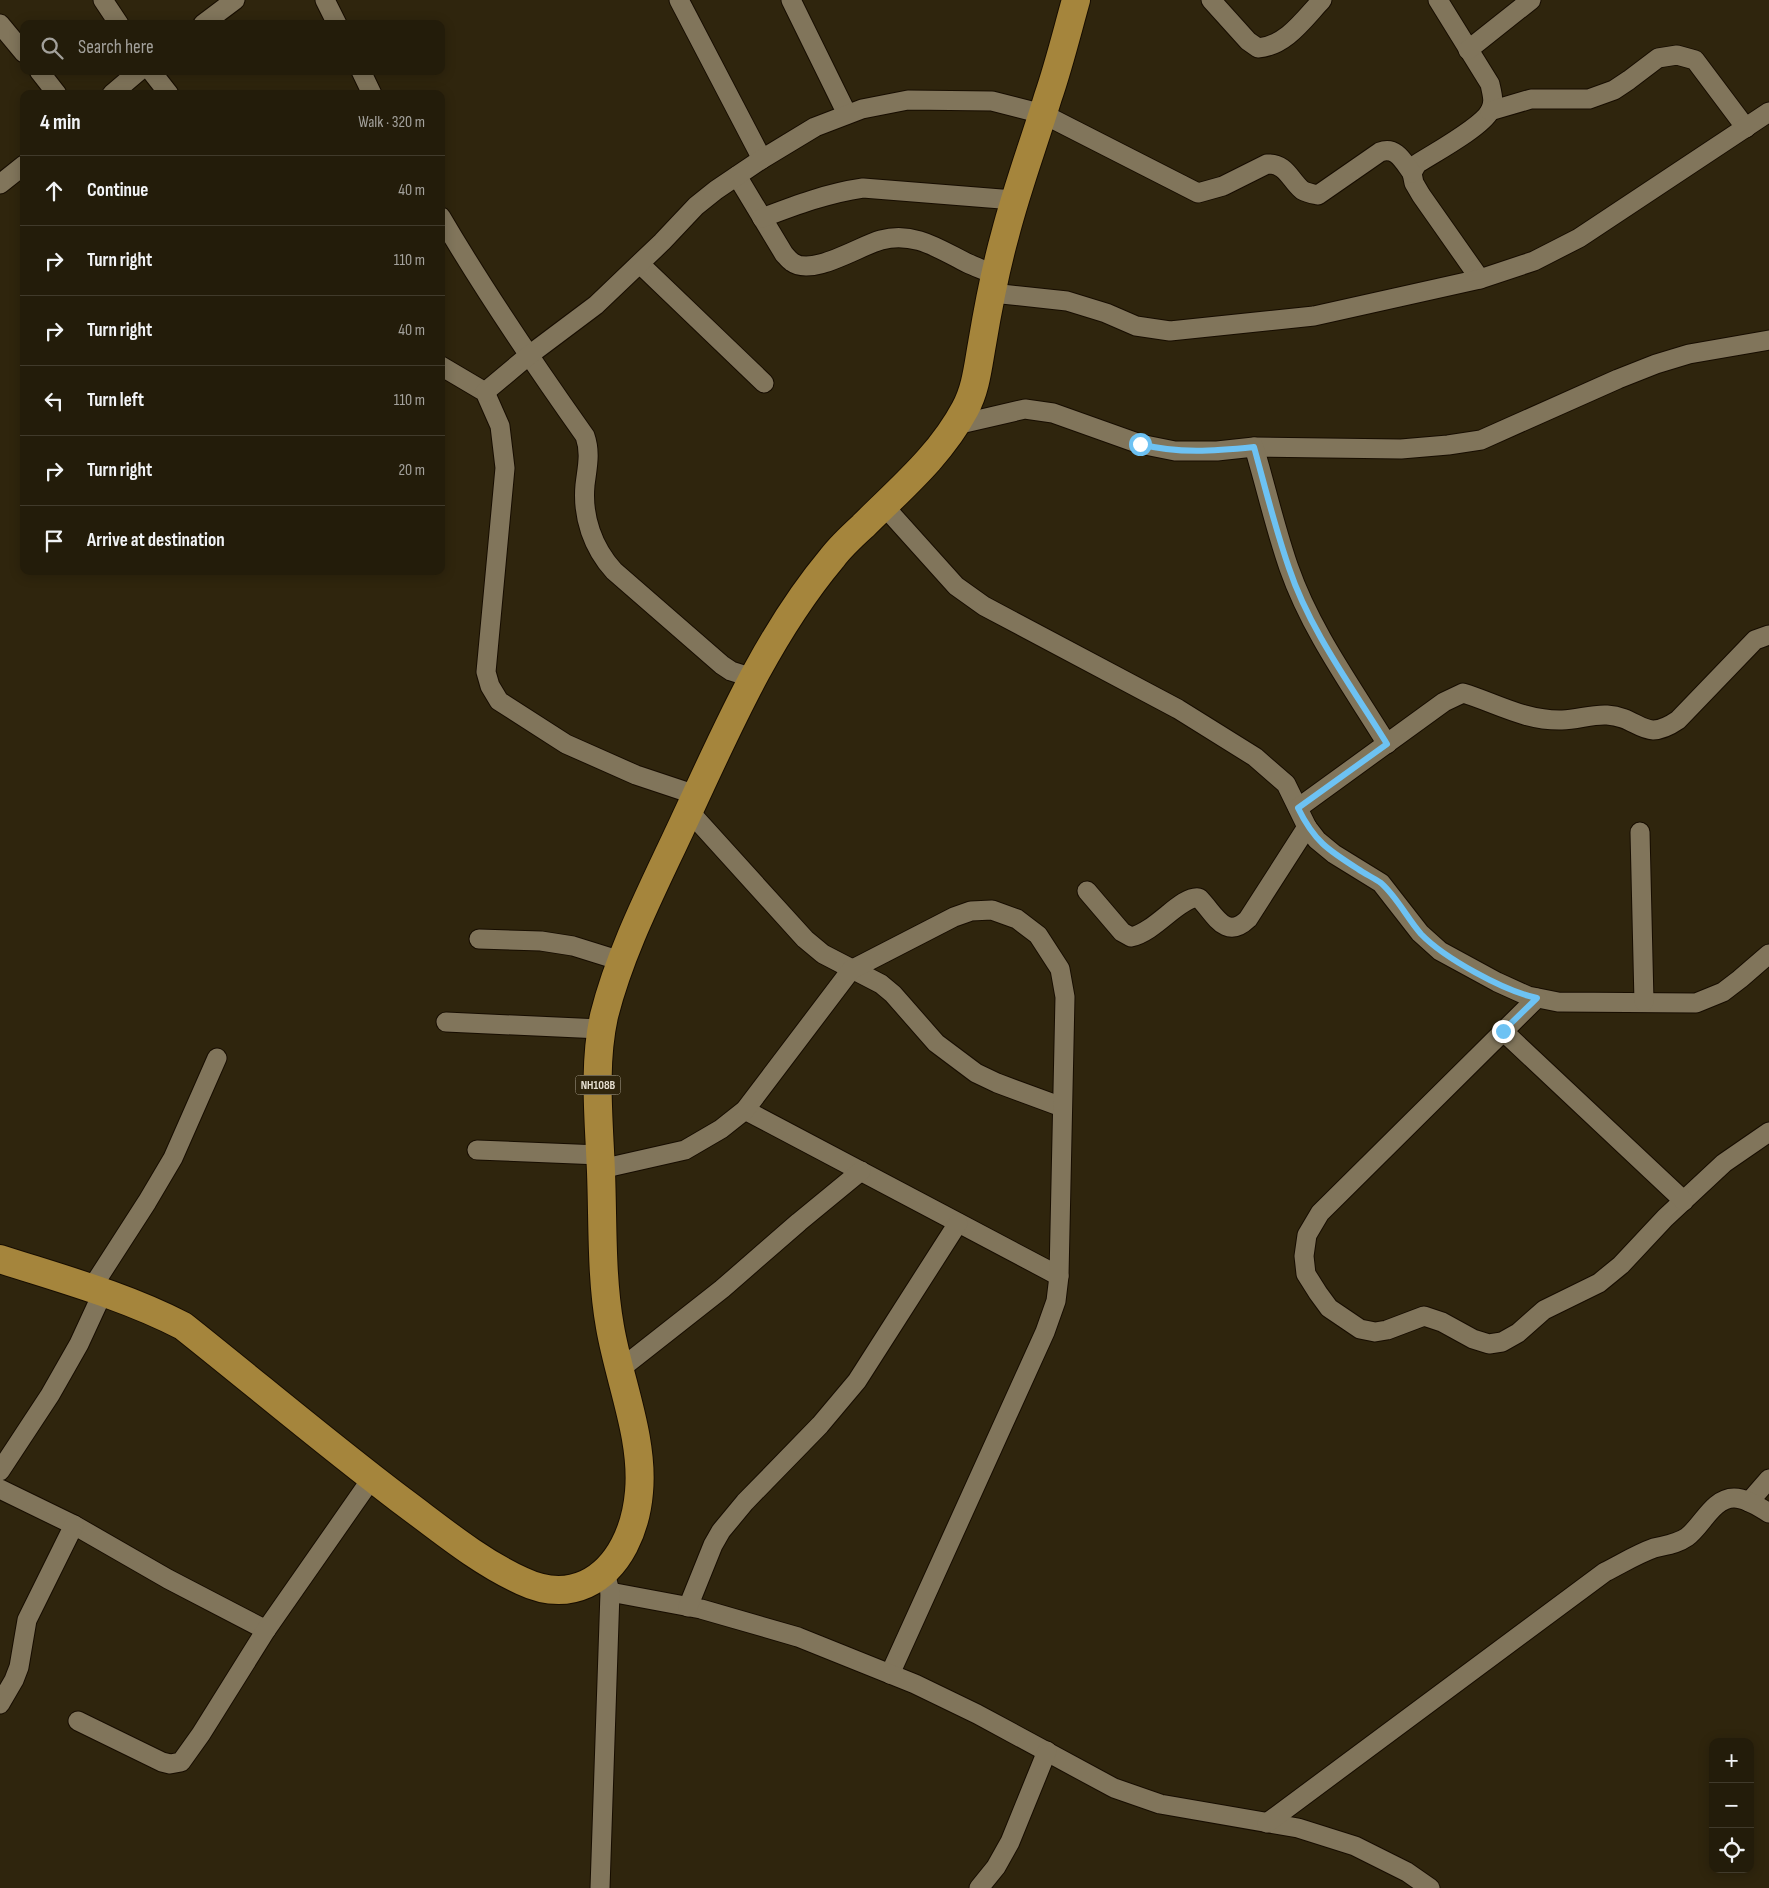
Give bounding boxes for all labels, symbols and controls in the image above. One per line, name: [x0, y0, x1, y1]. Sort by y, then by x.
search box: [20, 20, 445, 75]
icon: search: [38, 34, 66, 62]
text: Search here: [78, 36, 154, 59]
text: 4 min: [40, 110, 81, 135]
text: Walk · 320 m: [358, 113, 425, 132]
icon: ahead: [40, 177, 68, 205]
text: Continue: [87, 179, 148, 202]
text: 40 m: [398, 181, 425, 200]
icon: right: [40, 247, 68, 275]
text: Turn right: [87, 249, 152, 272]
text: 110 m: [394, 251, 425, 270]
icon: right: [40, 317, 68, 345]
text: Turn right: [87, 319, 152, 342]
text: 40 m: [398, 321, 425, 340]
icon: left: [40, 387, 68, 415]
text: Turn left: [87, 389, 144, 412]
text: 110 m: [394, 391, 425, 410]
route start: [1129, 433, 1152, 456]
icon: right: [40, 457, 68, 485]
text: Turn right: [87, 459, 152, 482]
text: 20 m: [398, 461, 425, 480]
icon: arrive: [40, 527, 68, 555]
text: Arrive at destination: [87, 529, 225, 552]
route end: [1492, 1020, 1515, 1043]
road number: NH108B: [576, 1076, 620, 1094]
map controls: [1709, 1738, 1754, 1873]
button: +: [1709, 1738, 1754, 1783]
button: −: [1709, 1783, 1754, 1828]
button: locate: [1709, 1828, 1754, 1873]

